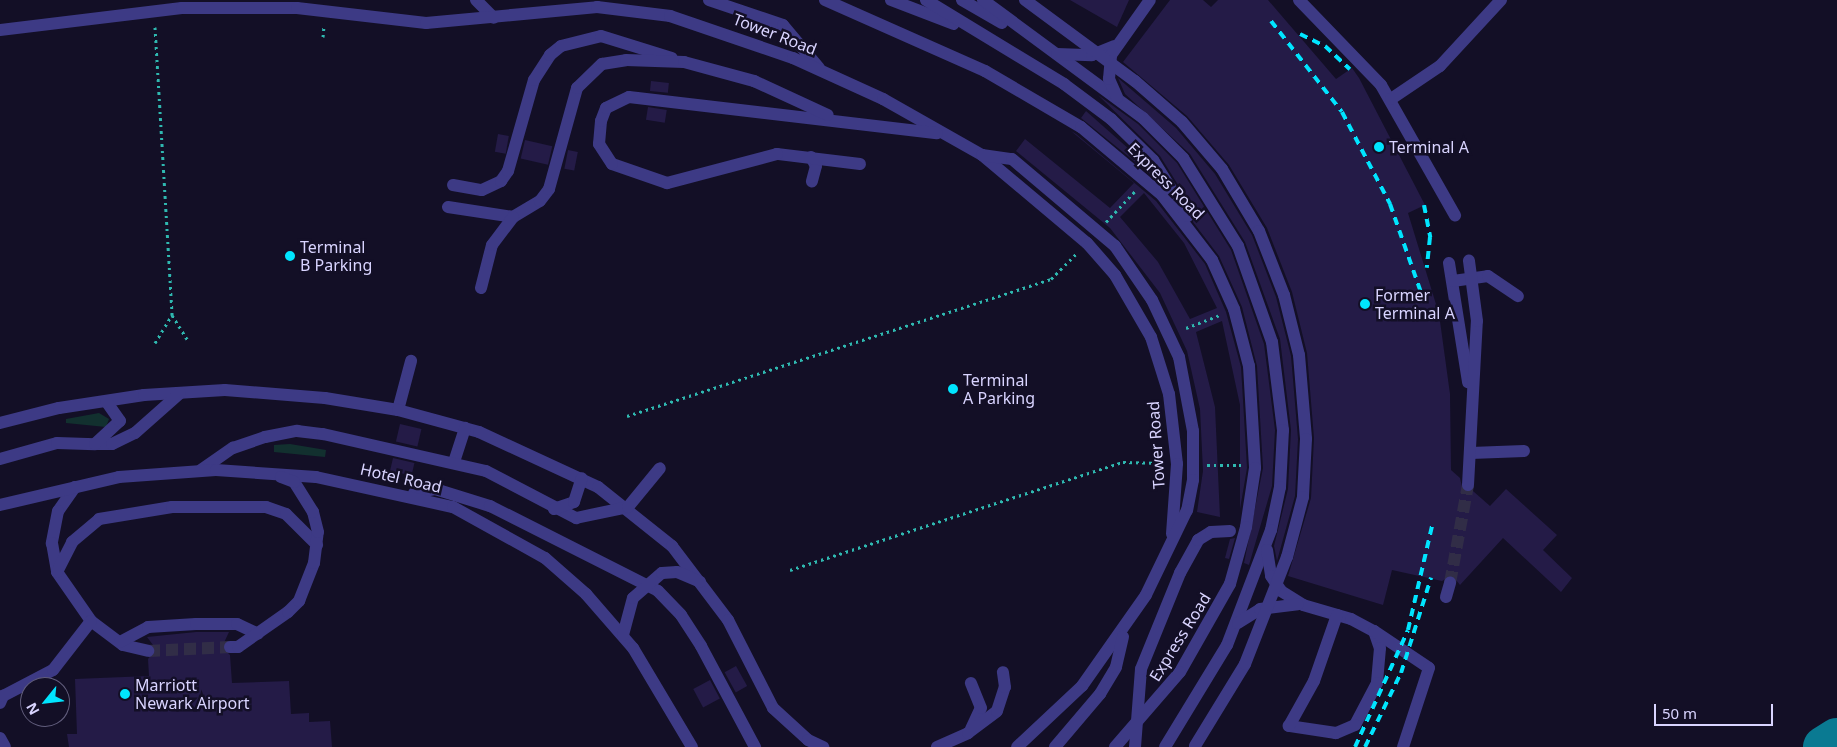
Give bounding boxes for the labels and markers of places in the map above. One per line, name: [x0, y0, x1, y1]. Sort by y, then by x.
place label: Terminal A: [1389, 137, 1469, 157]
marker: Terminal A: [1373, 141, 1385, 153]
place label: Terminal B Parking: [300, 237, 372, 275]
marker: Terminal B Parking: [284, 250, 296, 262]
place label: Former Terminal A: [1375, 285, 1455, 323]
marker: Former Terminal A: [1359, 298, 1371, 310]
place label: Terminal A Parking: [963, 370, 1035, 408]
marker: Terminal A Parking: [947, 383, 959, 395]
place label: Marriott Newark Airport: [135, 675, 250, 713]
marker: Marriott Newark Airport: [119, 688, 131, 700]

